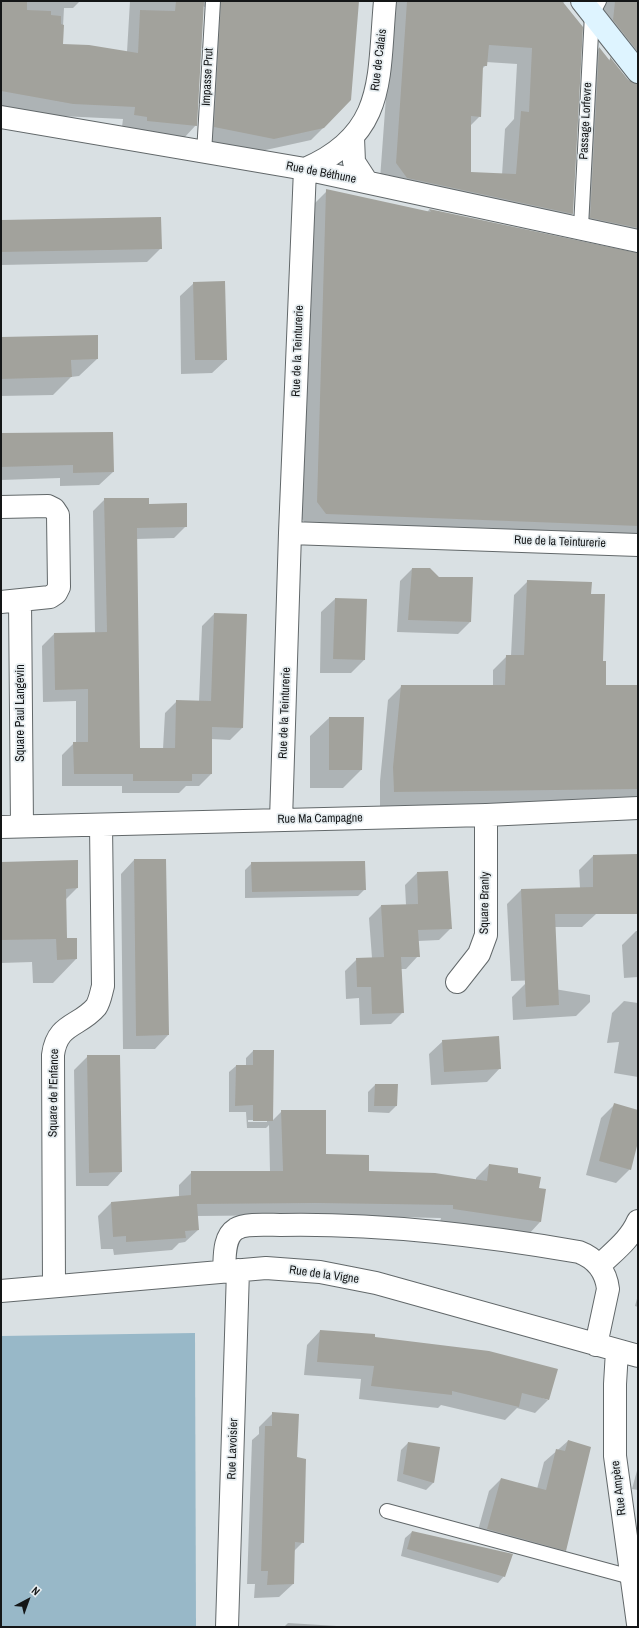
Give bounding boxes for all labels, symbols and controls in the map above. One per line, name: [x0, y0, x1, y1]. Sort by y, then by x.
street label: Rue de Calais: [368, 28, 390, 92]
street label: Impasse Prut: [199, 48, 217, 106]
street label: Passage Lorfevre: [577, 82, 595, 160]
street label: Rue de Béthune: [285, 159, 357, 187]
street label: Rue de la Teinturerie: [289, 305, 307, 397]
street label: Rue de la Teinturerie: [514, 533, 606, 551]
street label: Square Paul Langevin: [14, 664, 28, 762]
street label: Rue de la Teinturerie: [276, 667, 294, 759]
street label: Rue Ma Campagne: [277, 811, 363, 827]
street label: Square Branly: [477, 872, 493, 934]
street label: Square de l'Enfance: [46, 1049, 62, 1137]
street label: Rue de la Vigne: [288, 1263, 360, 1287]
street label: Rue Lavoisier: [225, 1418, 241, 1480]
street label: Rue Ampère: [608, 1460, 630, 1516]
north arrow: [8, 1580, 48, 1620]
text: N: [29, 1584, 43, 1598]

